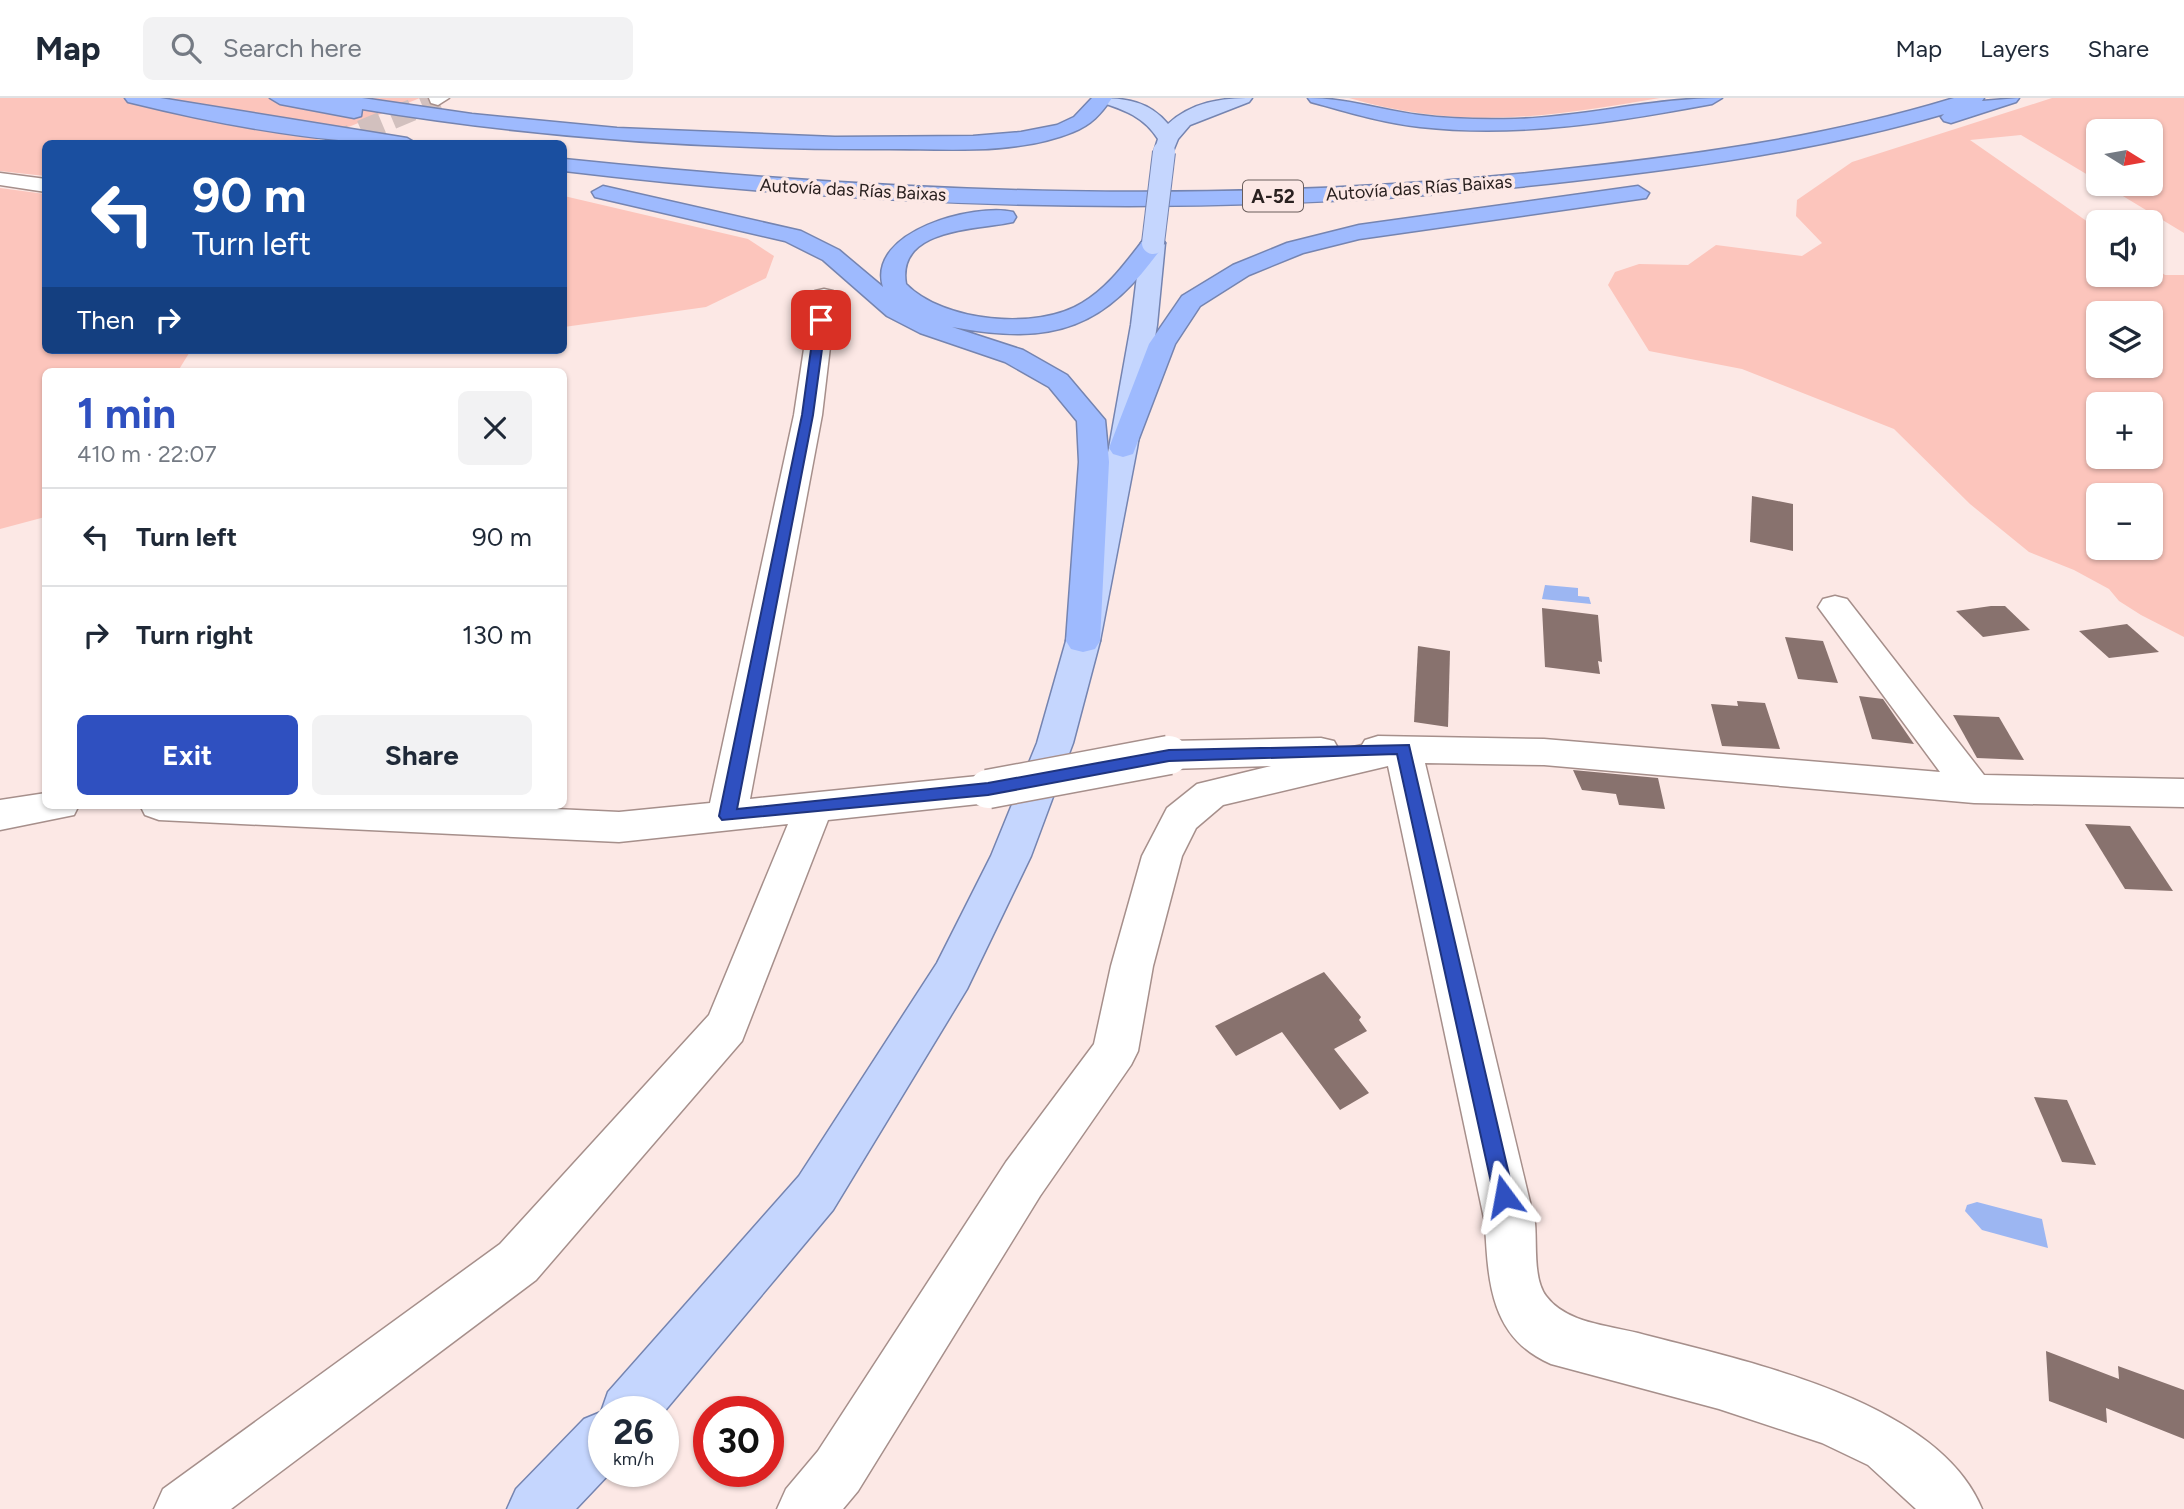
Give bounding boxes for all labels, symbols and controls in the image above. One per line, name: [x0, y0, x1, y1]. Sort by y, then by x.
search box: [143, 17, 633, 80]
text: Map: [35, 29, 101, 68]
icon: search: [167, 29, 205, 67]
text: Search here: [223, 32, 362, 64]
text: Map: [1895, 34, 1942, 63]
text: Layers: [1980, 34, 2049, 63]
text: Share: [2087, 34, 2149, 63]
north arrow: [2086, 119, 2163, 196]
map controls: [2086, 119, 2163, 560]
text: 90 m: [192, 165, 307, 224]
icon: left: [77, 168, 168, 259]
street label: Autovía das Rías Baixas: [1325, 171, 1513, 205]
street label: Autovía das Rías Baixas: [759, 174, 947, 206]
road number: A-52: [1243, 180, 1303, 212]
button: sound: [2086, 210, 2163, 287]
text: Turn left: [192, 225, 311, 263]
pin: [791, 290, 851, 350]
icon: right: [149, 301, 187, 339]
icon: arrive: [802, 301, 840, 339]
button: layers: [2086, 301, 2163, 378]
text: Then: [77, 304, 135, 336]
text: 1 min: [77, 388, 176, 439]
button: close: [458, 391, 532, 465]
button: +: [2086, 392, 2163, 469]
text: 410 m · 22:07: [77, 440, 217, 468]
button: −: [2086, 483, 2163, 560]
icon: left: [77, 518, 115, 556]
text: Turn left: [136, 521, 237, 553]
text: 90 m: [472, 521, 532, 553]
icon: right: [77, 616, 115, 654]
text: Turn right: [136, 619, 253, 651]
text: 130 m: [462, 619, 532, 651]
button: Exit: [77, 715, 298, 795]
button: Share: [312, 715, 532, 795]
position arrow: [1467, 1159, 1541, 1233]
speed limit sign: 30: [693, 1396, 784, 1487]
text: 26: [613, 1411, 654, 1453]
text: km/h: [613, 1448, 654, 1470]

